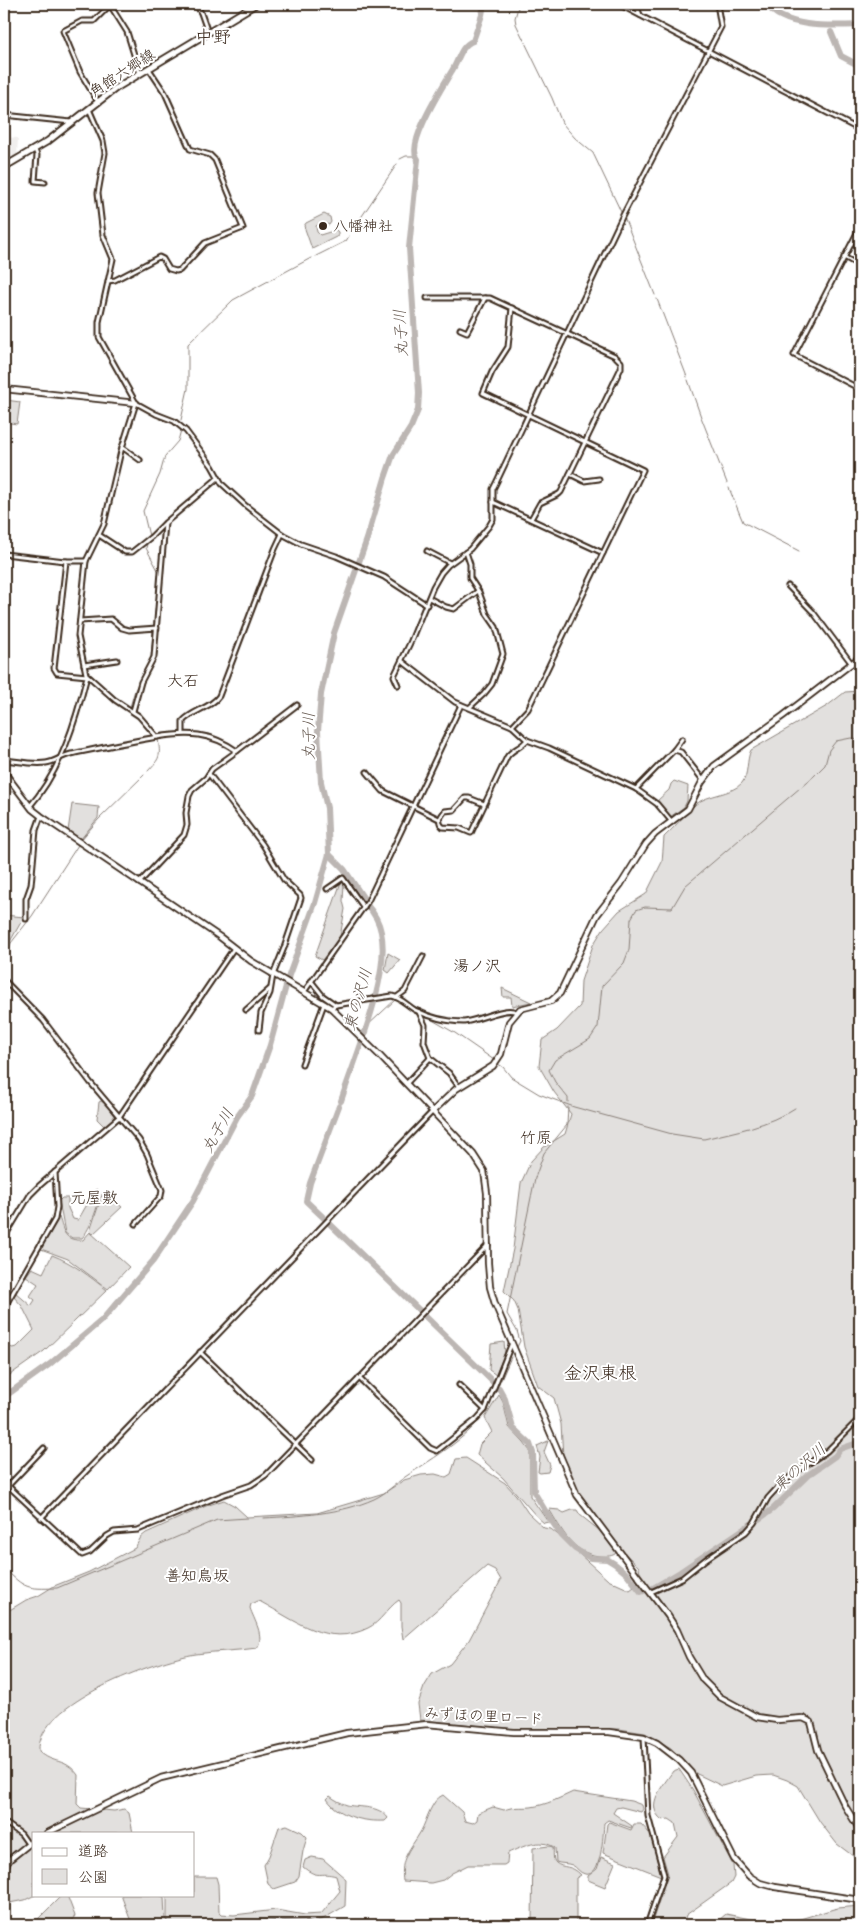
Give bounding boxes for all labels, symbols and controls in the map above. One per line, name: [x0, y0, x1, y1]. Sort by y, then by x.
district label: 中野: [195, 28, 231, 50]
street label: 角館六郷線: [86, 46, 159, 103]
place label: 八幡神社: [333, 218, 393, 237]
marker: 八幡神社: [317, 220, 329, 232]
water label: 丸子川: [392, 308, 414, 357]
district label: 大石: [167, 673, 199, 693]
water label: 丸子川: [301, 712, 321, 760]
district label: 湯ノ沢: [453, 959, 501, 978]
water label: 東の沢川: [341, 966, 378, 1033]
water label: 丸子川: [199, 1106, 240, 1157]
district label: 竹原: [520, 1130, 552, 1150]
district label: 元屋敷: [70, 1190, 118, 1210]
district label: 金沢東根: [564, 1364, 637, 1386]
water label: 東の沢川: [770, 1441, 832, 1498]
district label: 善知鳥坂: [165, 1567, 229, 1588]
street label: みずほの里ロード: [424, 1706, 544, 1730]
legend: [32, 1832, 195, 1896]
text: 道路: [78, 1844, 108, 1862]
text: 公園: [78, 1870, 108, 1888]

